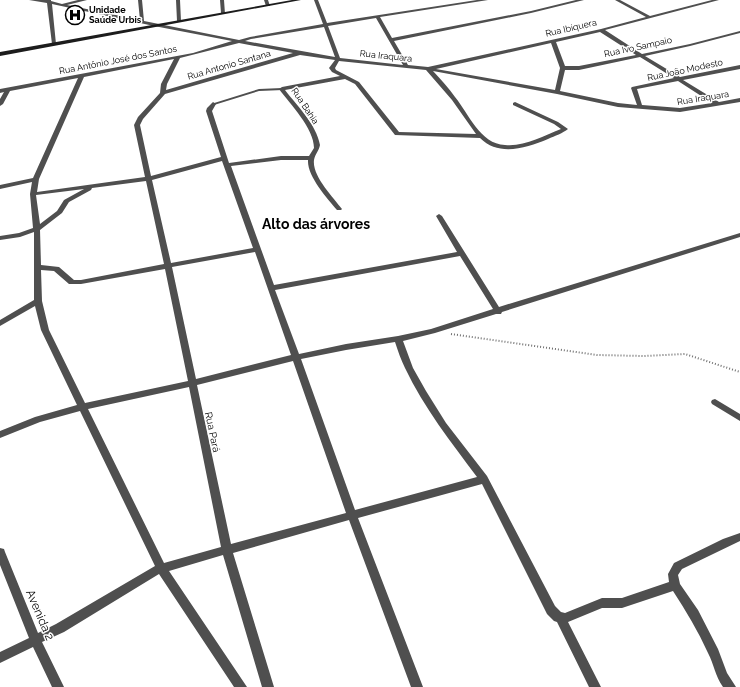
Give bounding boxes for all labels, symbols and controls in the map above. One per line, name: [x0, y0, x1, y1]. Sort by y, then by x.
hospital icon: Unidade Saúde Urbis: [64, 4, 86, 26]
place label: Unidade Saúde Urbis: [89, 5, 142, 25]
street label: Rua Ibiquera: [544, 17, 598, 39]
street label: Rua Ivo Sampaio: [603, 35, 673, 59]
street label: Rua Antônio José dos Santos: [58, 44, 178, 76]
street label: Rua Antonio Santana: [186, 48, 272, 82]
street label: Rua Iraquara: [359, 48, 413, 64]
street label: Rua João Modesto: [646, 57, 724, 83]
street label: Rua Bahia: [289, 86, 321, 126]
street label: Rua Iraquara: [676, 89, 730, 107]
district label: Alto das árvores: [262, 216, 370, 232]
street label: Rua Pará: [203, 411, 222, 453]
street label: Avenida 2: [23, 587, 57, 643]

